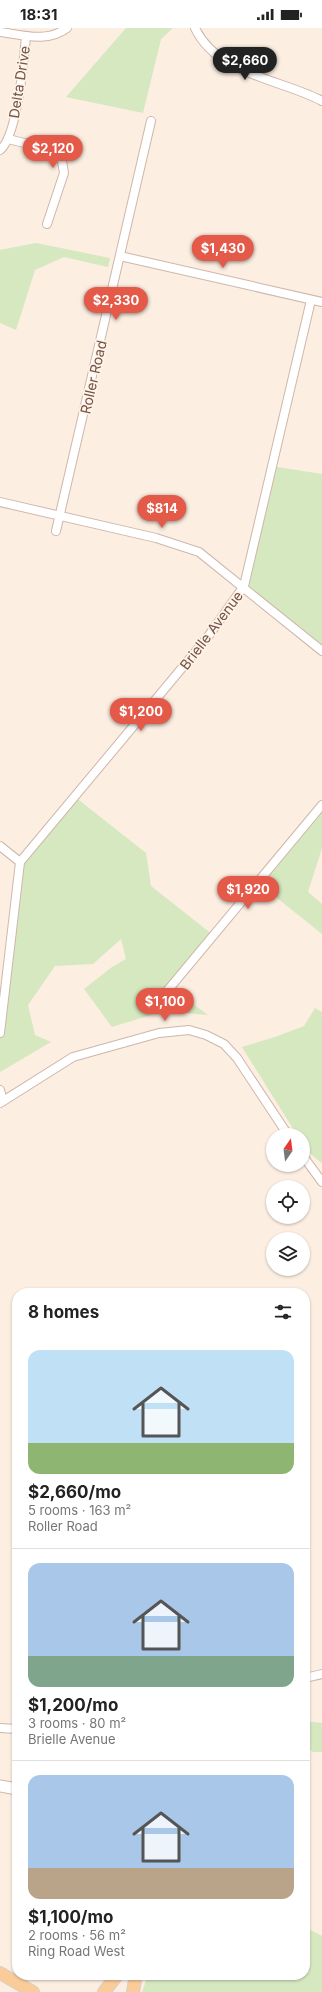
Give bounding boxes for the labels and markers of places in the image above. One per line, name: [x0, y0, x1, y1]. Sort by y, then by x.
pin: $2,660: [212, 47, 278, 81]
pin: $2,120: [20, 135, 86, 169]
pin: $1,430: [190, 235, 256, 269]
pin: $2,330: [83, 287, 149, 321]
pin: $814: [138, 495, 186, 529]
pin: $1,200: [108, 698, 174, 732]
pin: $1,920: [215, 876, 281, 910]
pin: $1,100: [132, 988, 198, 1022]

